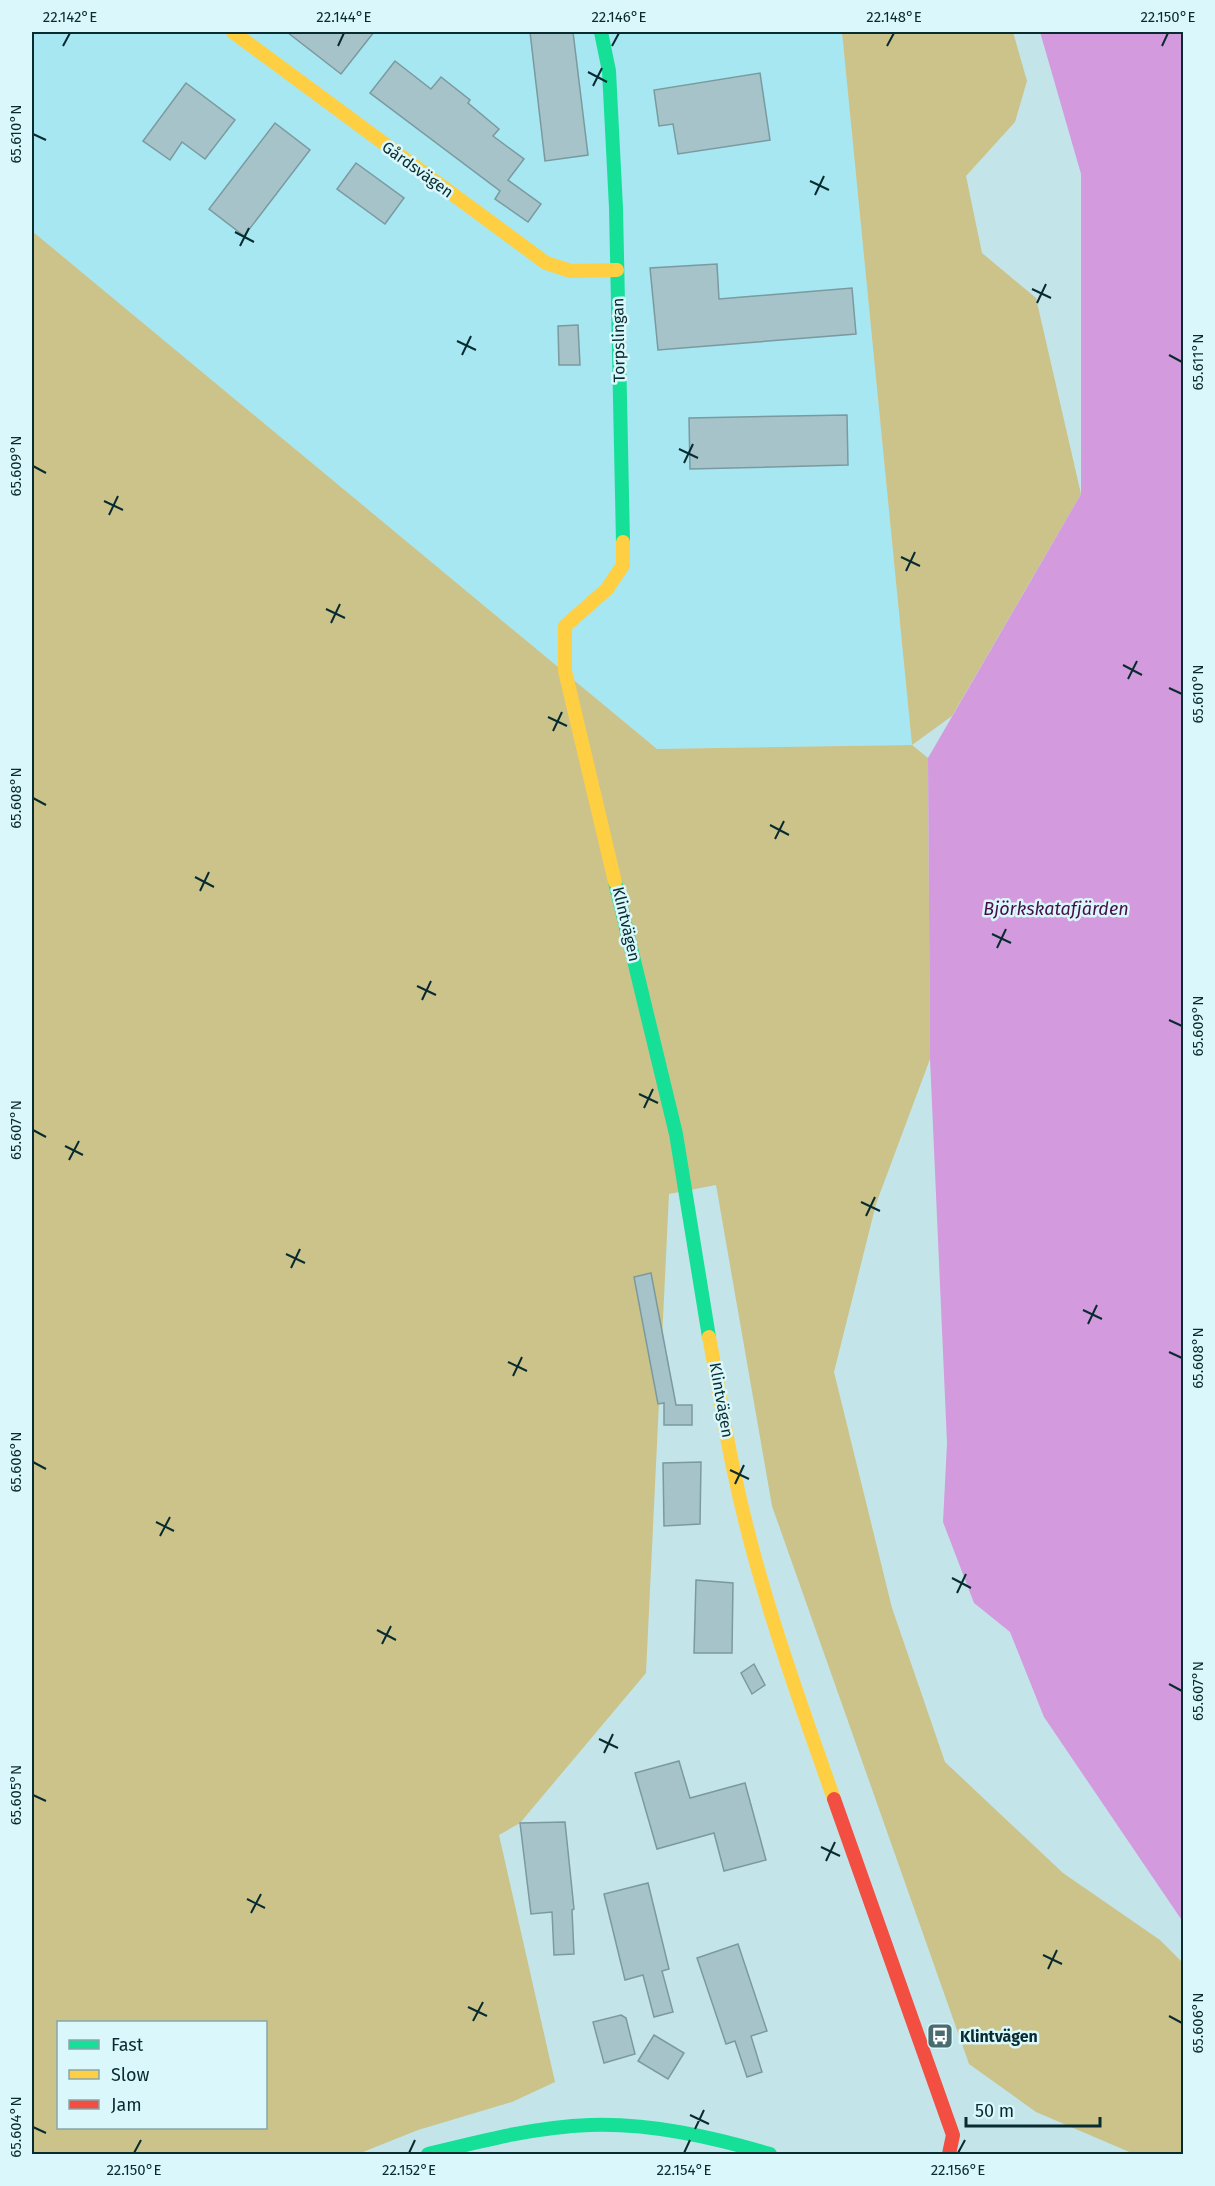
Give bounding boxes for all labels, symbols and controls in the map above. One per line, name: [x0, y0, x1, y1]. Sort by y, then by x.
text: 22.142°E: [43, 8, 97, 26]
text: 22.144°E: [316, 8, 372, 26]
text: 22.146°E: [591, 8, 647, 26]
text: 22.148°E: [866, 8, 922, 26]
text: 22.150°E: [1140, 8, 1196, 26]
text: 65.610°N: [7, 104, 25, 164]
street label: Gårdsvägen: [378, 137, 457, 202]
street label: Torpslingan: [608, 298, 629, 382]
text: 65.611°N: [1189, 333, 1207, 391]
text: 65.609°N: [7, 435, 25, 497]
text: 65.610°N: [1189, 664, 1207, 724]
text: 65.608°N: [7, 767, 25, 829]
street label: Klintvägen: [609, 885, 644, 963]
water label: Björkskatafjärden: [983, 898, 1129, 920]
text: 65.609°N: [1189, 995, 1207, 1057]
text: 65.607°N: [7, 1100, 25, 1160]
text: 65.608°N: [1189, 1327, 1207, 1389]
street label: Klintvägen: [706, 1361, 737, 1439]
text: 65.606°N: [7, 1431, 25, 1493]
text: 65.607°N: [1189, 1661, 1207, 1721]
text: 65.605°N: [7, 1765, 25, 1825]
text: 65.606°N: [1189, 1992, 1207, 2054]
legend: [57, 2021, 267, 2129]
bus stop icon: Klintvägen: [925, 2021, 955, 2051]
place label: Klintvägen: [960, 2027, 1038, 2046]
text: Fast: [111, 2034, 144, 2056]
text: Slow: [111, 2064, 150, 2086]
scale bar: [966, 2090, 1100, 2128]
text: Jam: [111, 2094, 142, 2116]
text: 65.604°N: [7, 2096, 25, 2158]
text: 50 m: [975, 2100, 1014, 2122]
text: 22.150°E: [106, 2161, 162, 2179]
text: 22.152°E: [382, 2161, 436, 2179]
text: 22.154°E: [657, 2161, 711, 2179]
text: 22.156°E: [931, 2161, 985, 2179]

